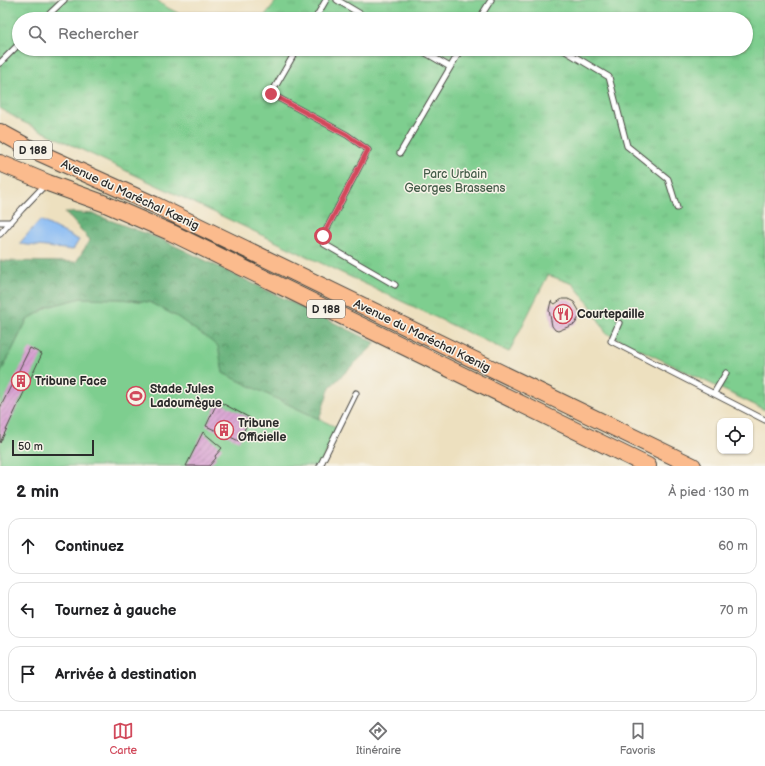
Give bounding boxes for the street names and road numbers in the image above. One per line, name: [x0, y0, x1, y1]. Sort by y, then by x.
road number: D 188: [14, 141, 52, 159]
street label: Avenue du Maréchal Kœnig: [59, 156, 201, 234]
street label: Avenue du Maréchal Kœnig: [351, 296, 493, 376]
road number: D 188: [307, 300, 345, 318]

